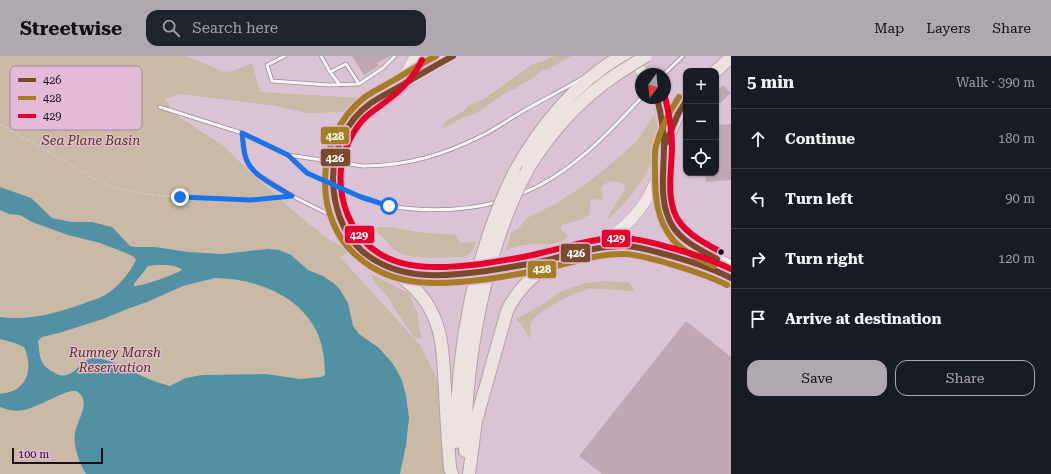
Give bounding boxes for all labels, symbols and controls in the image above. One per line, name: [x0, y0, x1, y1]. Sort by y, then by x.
search box: [146, 10, 426, 46]
text: Streetwise: [20, 17, 122, 40]
icon: search: [160, 17, 182, 39]
text: Search here: [192, 19, 278, 37]
text: Map: [874, 20, 904, 36]
text: Layers: [926, 20, 970, 36]
text: Share: [992, 20, 1031, 36]
legend: [10, 66, 142, 130]
north arrow: [635, 68, 671, 104]
map controls: [683, 68, 719, 176]
button: +: [683, 68, 719, 104]
text: 5 min: [747, 72, 794, 92]
text: 426: [43, 74, 61, 87]
text: Walk · 390 m: [956, 75, 1035, 90]
text: 428: [43, 92, 61, 105]
button: −: [683, 104, 719, 140]
text: 429: [43, 110, 61, 123]
line badge: 428: [320, 126, 350, 145]
icon: ahead: [747, 128, 769, 150]
text: 428: [326, 130, 344, 143]
text: Continue: [785, 130, 855, 148]
text: 180 m: [998, 131, 1035, 146]
park label: Sea Plane Basin: [41, 133, 140, 148]
button: locate: [683, 140, 719, 176]
line badge: 426: [320, 148, 351, 167]
text: 426: [326, 152, 344, 165]
route end: [171, 188, 189, 206]
icon: left: [747, 188, 769, 210]
text: Turn left: [785, 190, 853, 208]
text: 90 m: [1005, 191, 1035, 206]
route start: [380, 197, 398, 215]
line badge: 429: [344, 225, 375, 244]
text: 429: [350, 229, 368, 242]
line badge: 429: [601, 229, 631, 248]
text: 429: [607, 232, 625, 245]
line badge: 426: [560, 243, 591, 263]
text: 426: [567, 247, 585, 260]
unlabelled marker: [716, 247, 726, 257]
icon: right: [747, 248, 769, 270]
text: Turn right: [785, 250, 864, 268]
text: 120 m: [998, 251, 1035, 266]
line badge: 428: [527, 260, 557, 279]
text: 428: [533, 263, 551, 276]
icon: arrive: [747, 308, 769, 330]
text: Arrive at destination: [785, 310, 941, 328]
park label: Rumney Marsh Reservation: [68, 345, 161, 375]
button: Save: [747, 360, 887, 396]
button: Share: [895, 360, 1035, 396]
scale bar: [12, 446, 103, 465]
text: 100 m: [18, 448, 49, 461]

